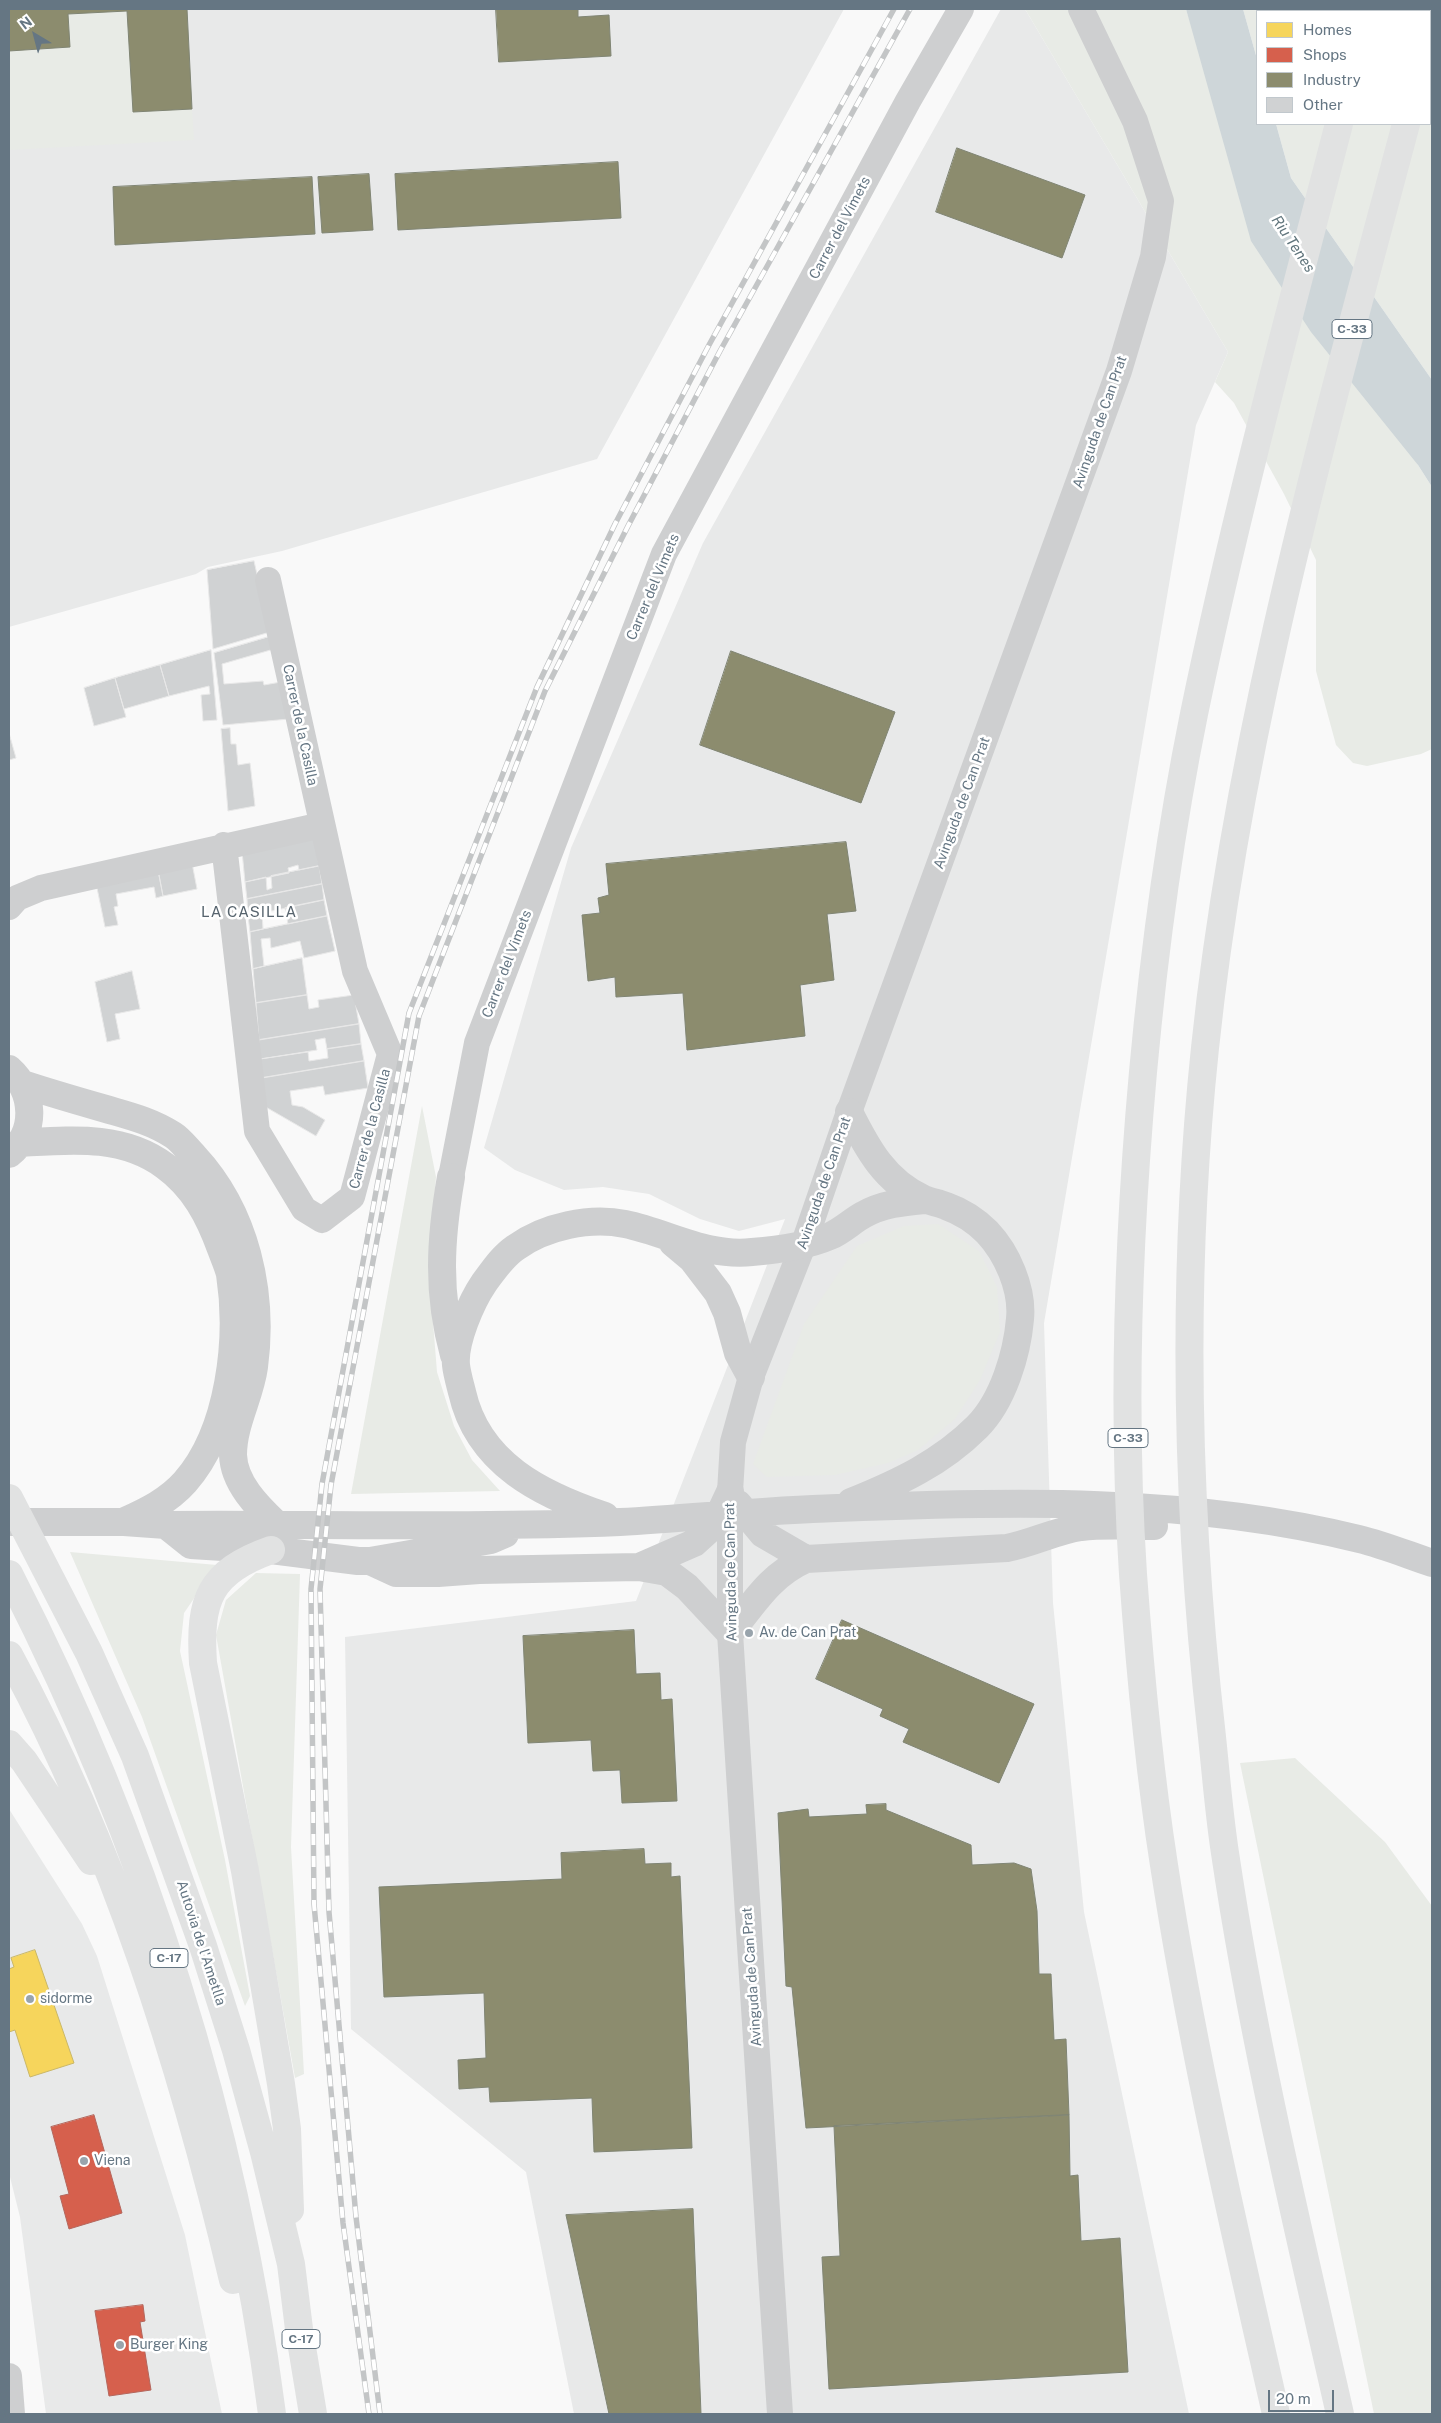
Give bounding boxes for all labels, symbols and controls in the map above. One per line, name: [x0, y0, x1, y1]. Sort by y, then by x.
north arrow: [10, 10, 60, 60]
legend: [1256, 10, 1431, 125]
text: N: [17, 13, 35, 33]
text: Homes: [1303, 21, 1352, 38]
text: Shops: [1303, 46, 1347, 63]
text: Industry: [1303, 71, 1361, 88]
text: Other: [1303, 96, 1343, 113]
street label: Carrer del Vimets: [806, 174, 874, 282]
water label: Riu Tenes: [1267, 212, 1319, 276]
road number: C-33: [1332, 320, 1372, 338]
street label: Avinguda de Can Prat: [1069, 353, 1131, 491]
street label: Carrer del Vimets: [623, 531, 683, 643]
street label: Carrer de la Casilla: [279, 663, 321, 787]
street label: Avinguda de Can Prat: [930, 735, 994, 871]
district label: LA CASILLA: [200, 903, 298, 921]
street label: Carrer del Vimets: [479, 908, 535, 1020]
street label: Carrer de la Casilla: [346, 1067, 394, 1191]
street label: Avinguda de Can Prat: [793, 1114, 855, 1252]
road number: C-33: [1108, 1429, 1148, 1448]
street label: Avinguda de Can Prat: [721, 1502, 741, 1642]
place label: Av. de Can Prat: [759, 1625, 856, 1641]
marker: Av. de Can Prat: [743, 1627, 755, 1639]
street label: Autovia de l'Ametlla: [173, 1878, 229, 2008]
street label: Avinguda de Can Prat: [739, 1907, 765, 2047]
road number: C-17: [150, 1949, 188, 1968]
place label: sidorme: [40, 1991, 92, 2007]
marker: sidorme: [24, 1993, 36, 2005]
place label: Viena: [94, 2153, 131, 2169]
marker: Viena: [78, 2155, 90, 2167]
road number: C-17: [282, 2330, 320, 2348]
place label: Burger King: [130, 2337, 208, 2353]
marker: Burger King: [114, 2339, 126, 2351]
scale bar: [1271, 2380, 1337, 2412]
text: 20 m: [1276, 2390, 1311, 2407]

